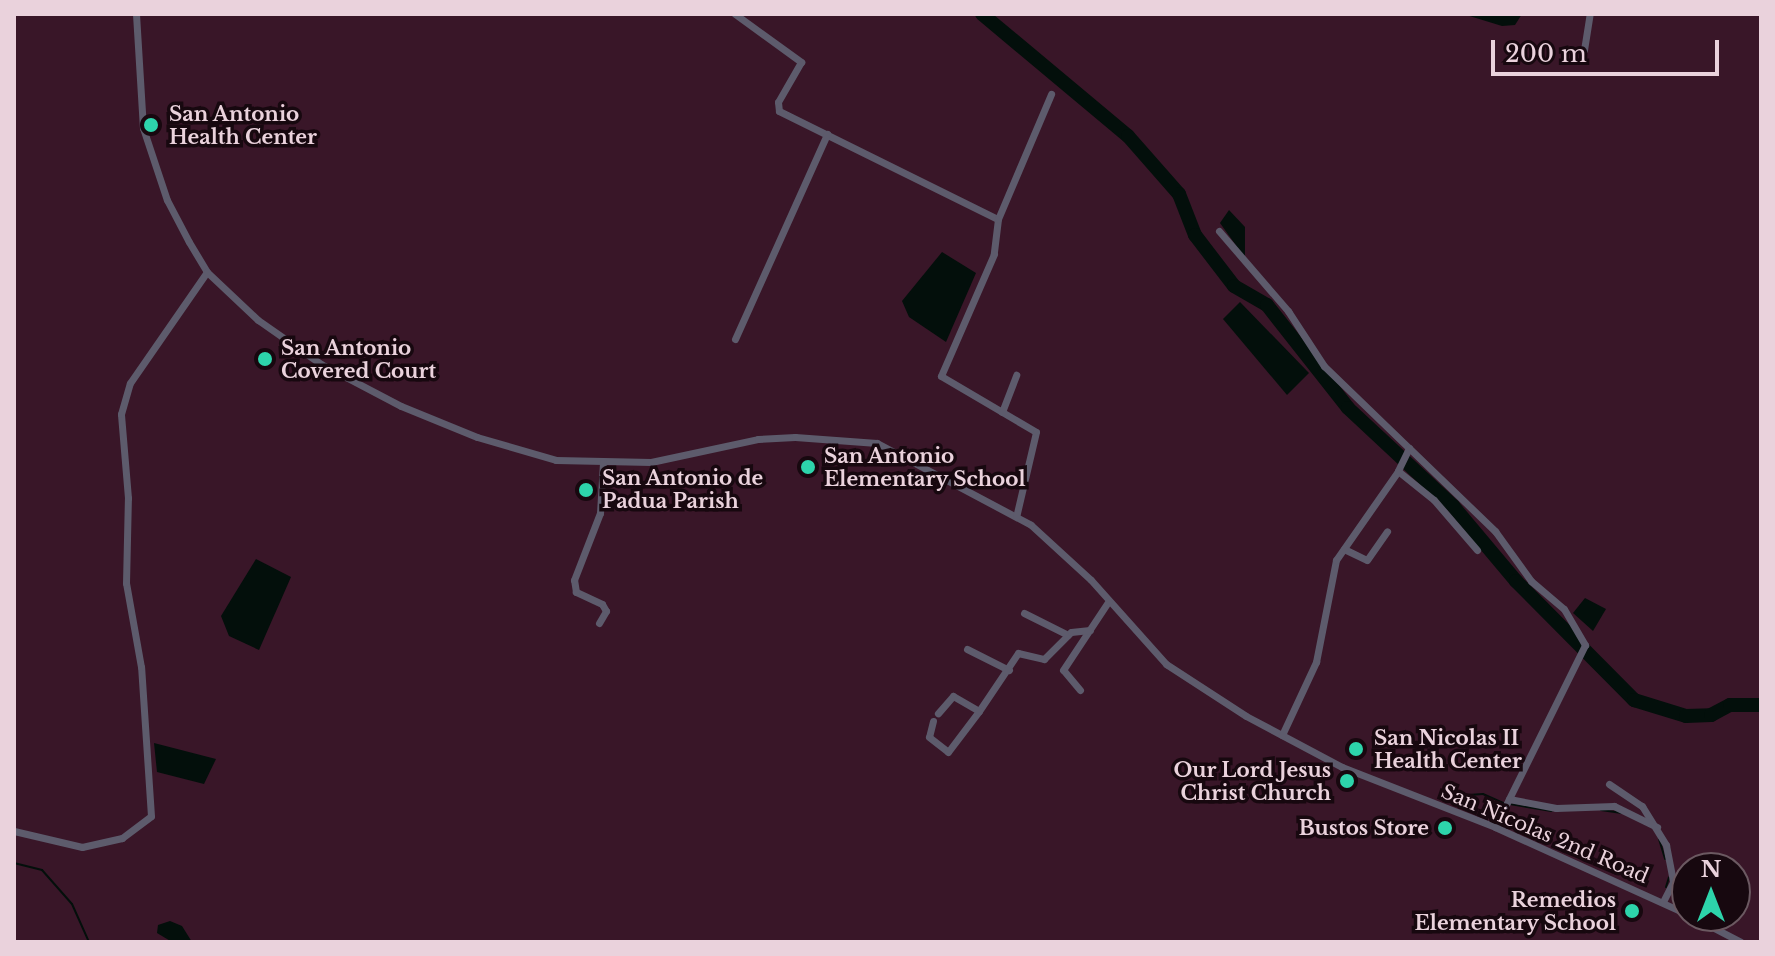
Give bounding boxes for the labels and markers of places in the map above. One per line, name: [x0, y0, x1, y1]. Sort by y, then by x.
place label: San Antonio Health Center: [169, 102, 317, 149]
marker: San Antonio Health Center: [140, 114, 162, 136]
place label: San Antonio Covered Court: [281, 336, 436, 383]
marker: San Antonio Covered Court: [256, 350, 274, 368]
place label: San Antonio Elementary School: [824, 444, 1026, 491]
marker: San Antonio Elementary School: [799, 458, 817, 476]
place label: San Antonio de Padua Parish: [602, 466, 764, 513]
marker: San Antonio de Padua Parish: [577, 481, 595, 499]
place label: San Nicolas II Health Center: [1374, 726, 1522, 773]
marker: San Nicolas II Health Center: [1345, 738, 1367, 760]
place label: Our Lord Jesus Christ Church: [1173, 758, 1331, 805]
marker: Our Lord Jesus Christ Church: [1338, 772, 1356, 790]
place label: Bustos Store: [1299, 816, 1429, 840]
marker: Bustos Store: [1436, 819, 1454, 837]
place label: Remedios Elementary School: [1414, 888, 1616, 935]
marker: Remedios Elementary School: [1623, 902, 1641, 920]

